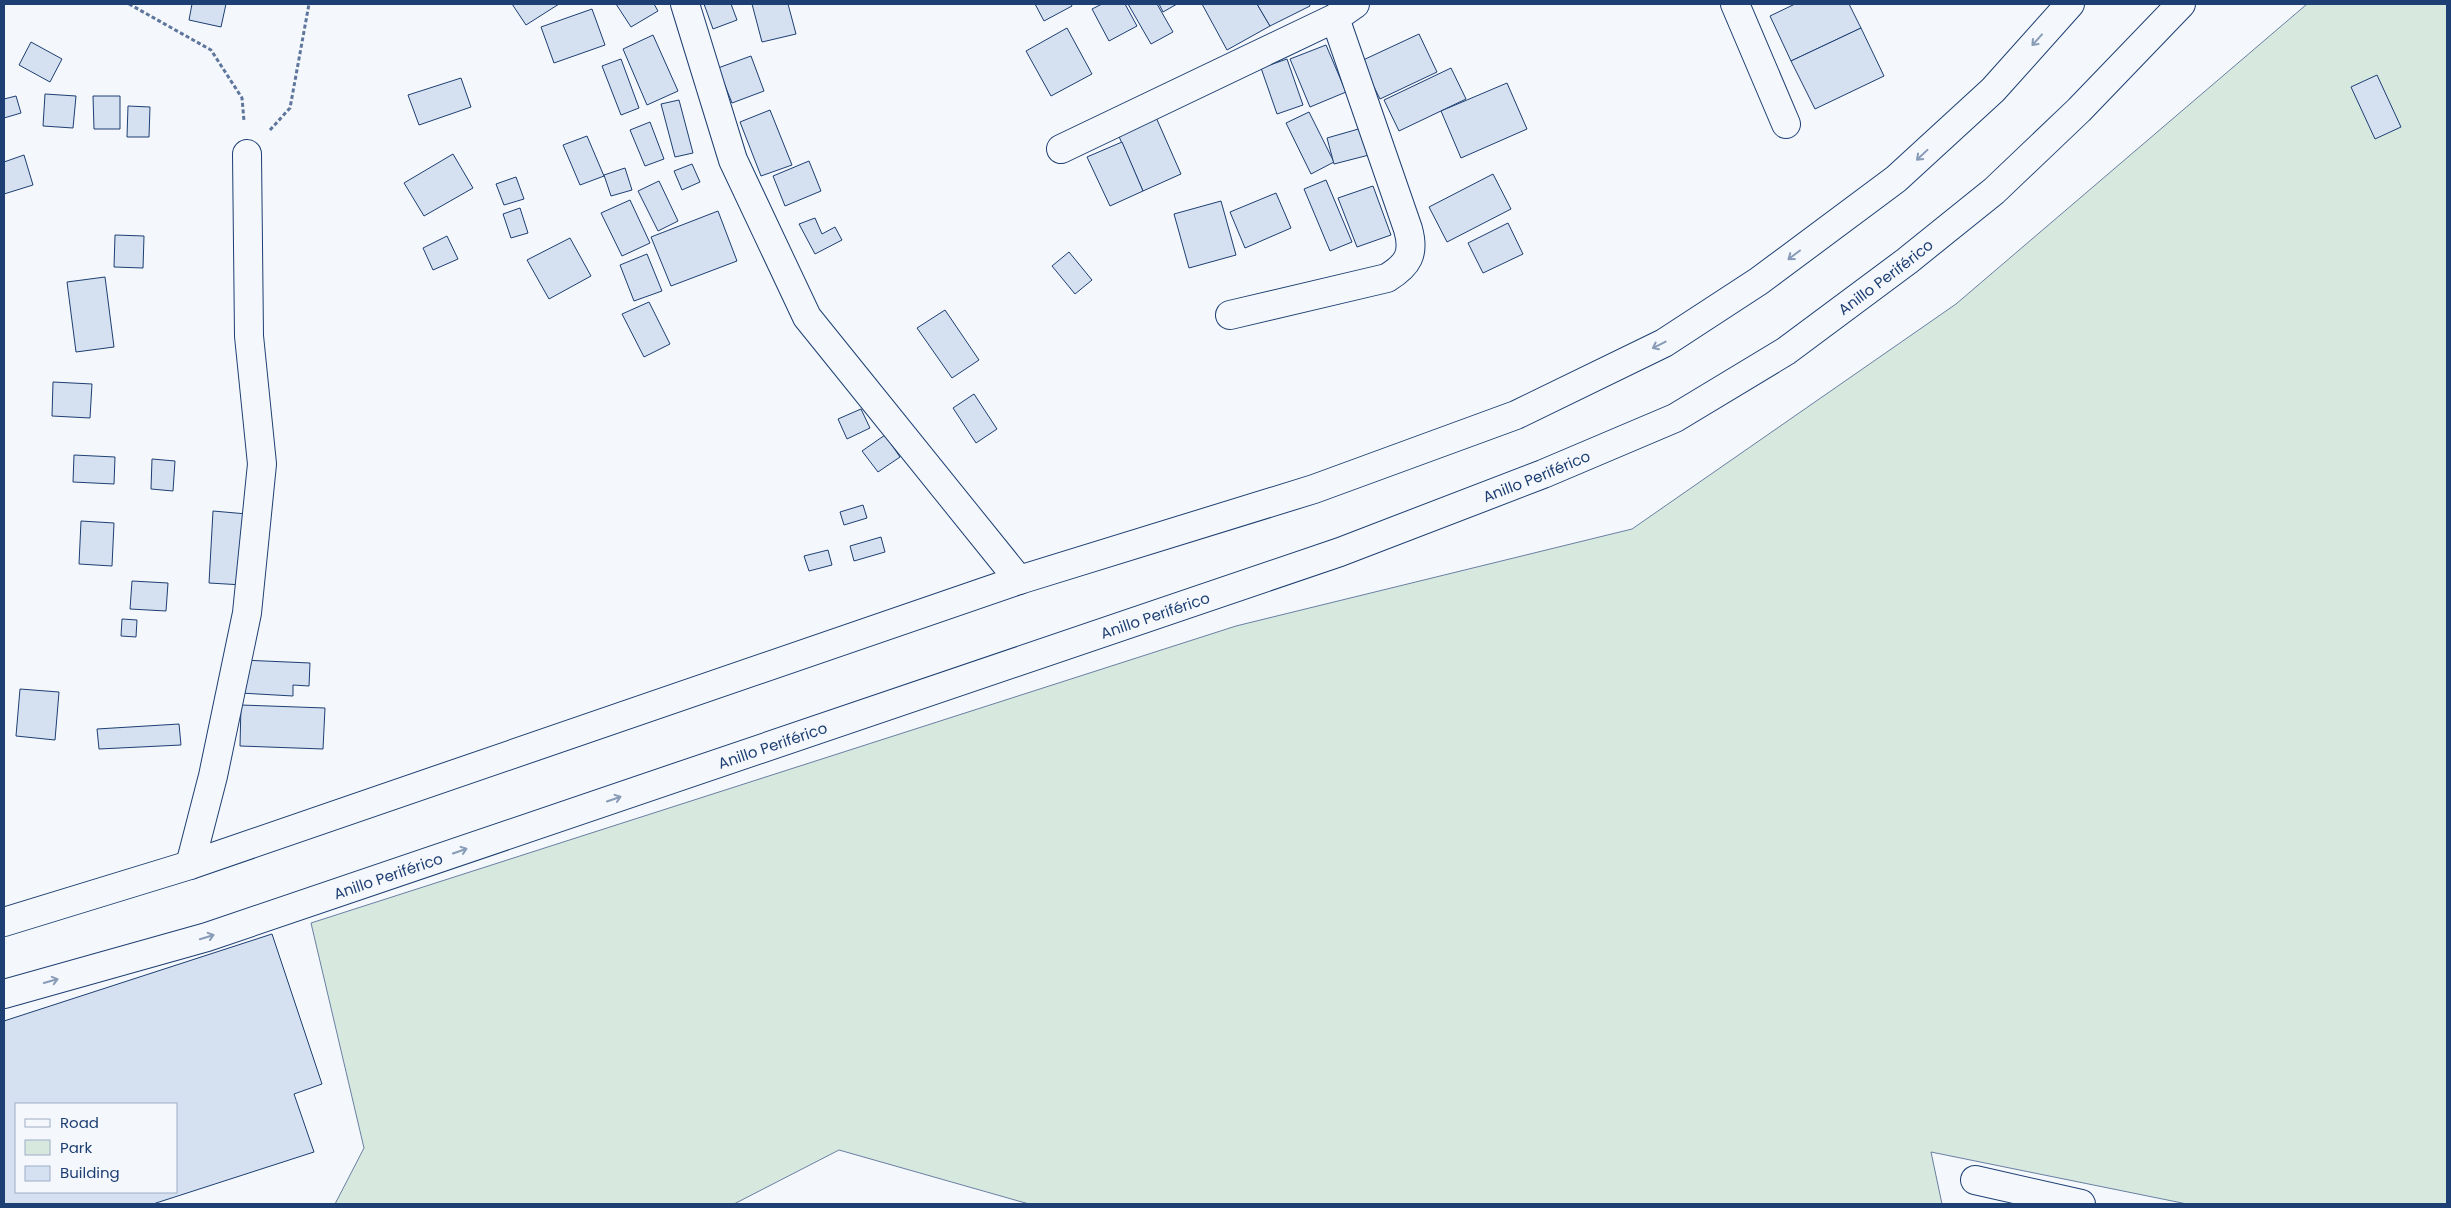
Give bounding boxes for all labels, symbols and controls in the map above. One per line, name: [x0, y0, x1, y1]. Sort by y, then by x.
one-way arrow: [2031, 34, 2043, 47]
one-way arrow: [1916, 149, 1929, 161]
street label: Anillo Periférico: [1833, 234, 1937, 319]
one-way arrow: [1788, 249, 1801, 260]
one-way arrow: [1652, 340, 1667, 350]
street label: Anillo Periférico: [1480, 445, 1593, 507]
street label: Anillo Periférico: [1098, 587, 1212, 643]
street label: Anillo Periférico: [715, 717, 830, 773]
one-way arrow: [606, 793, 622, 803]
one-way arrow: [452, 846, 468, 855]
street label: Anillo Periférico: [331, 847, 445, 904]
one-way arrow: [199, 931, 215, 941]
one-way arrow: [42, 976, 58, 986]
legend: [15, 1103, 178, 1193]
text: Road: [60, 1112, 99, 1133]
text: Park: [60, 1137, 92, 1158]
text: Building: [60, 1162, 120, 1183]

